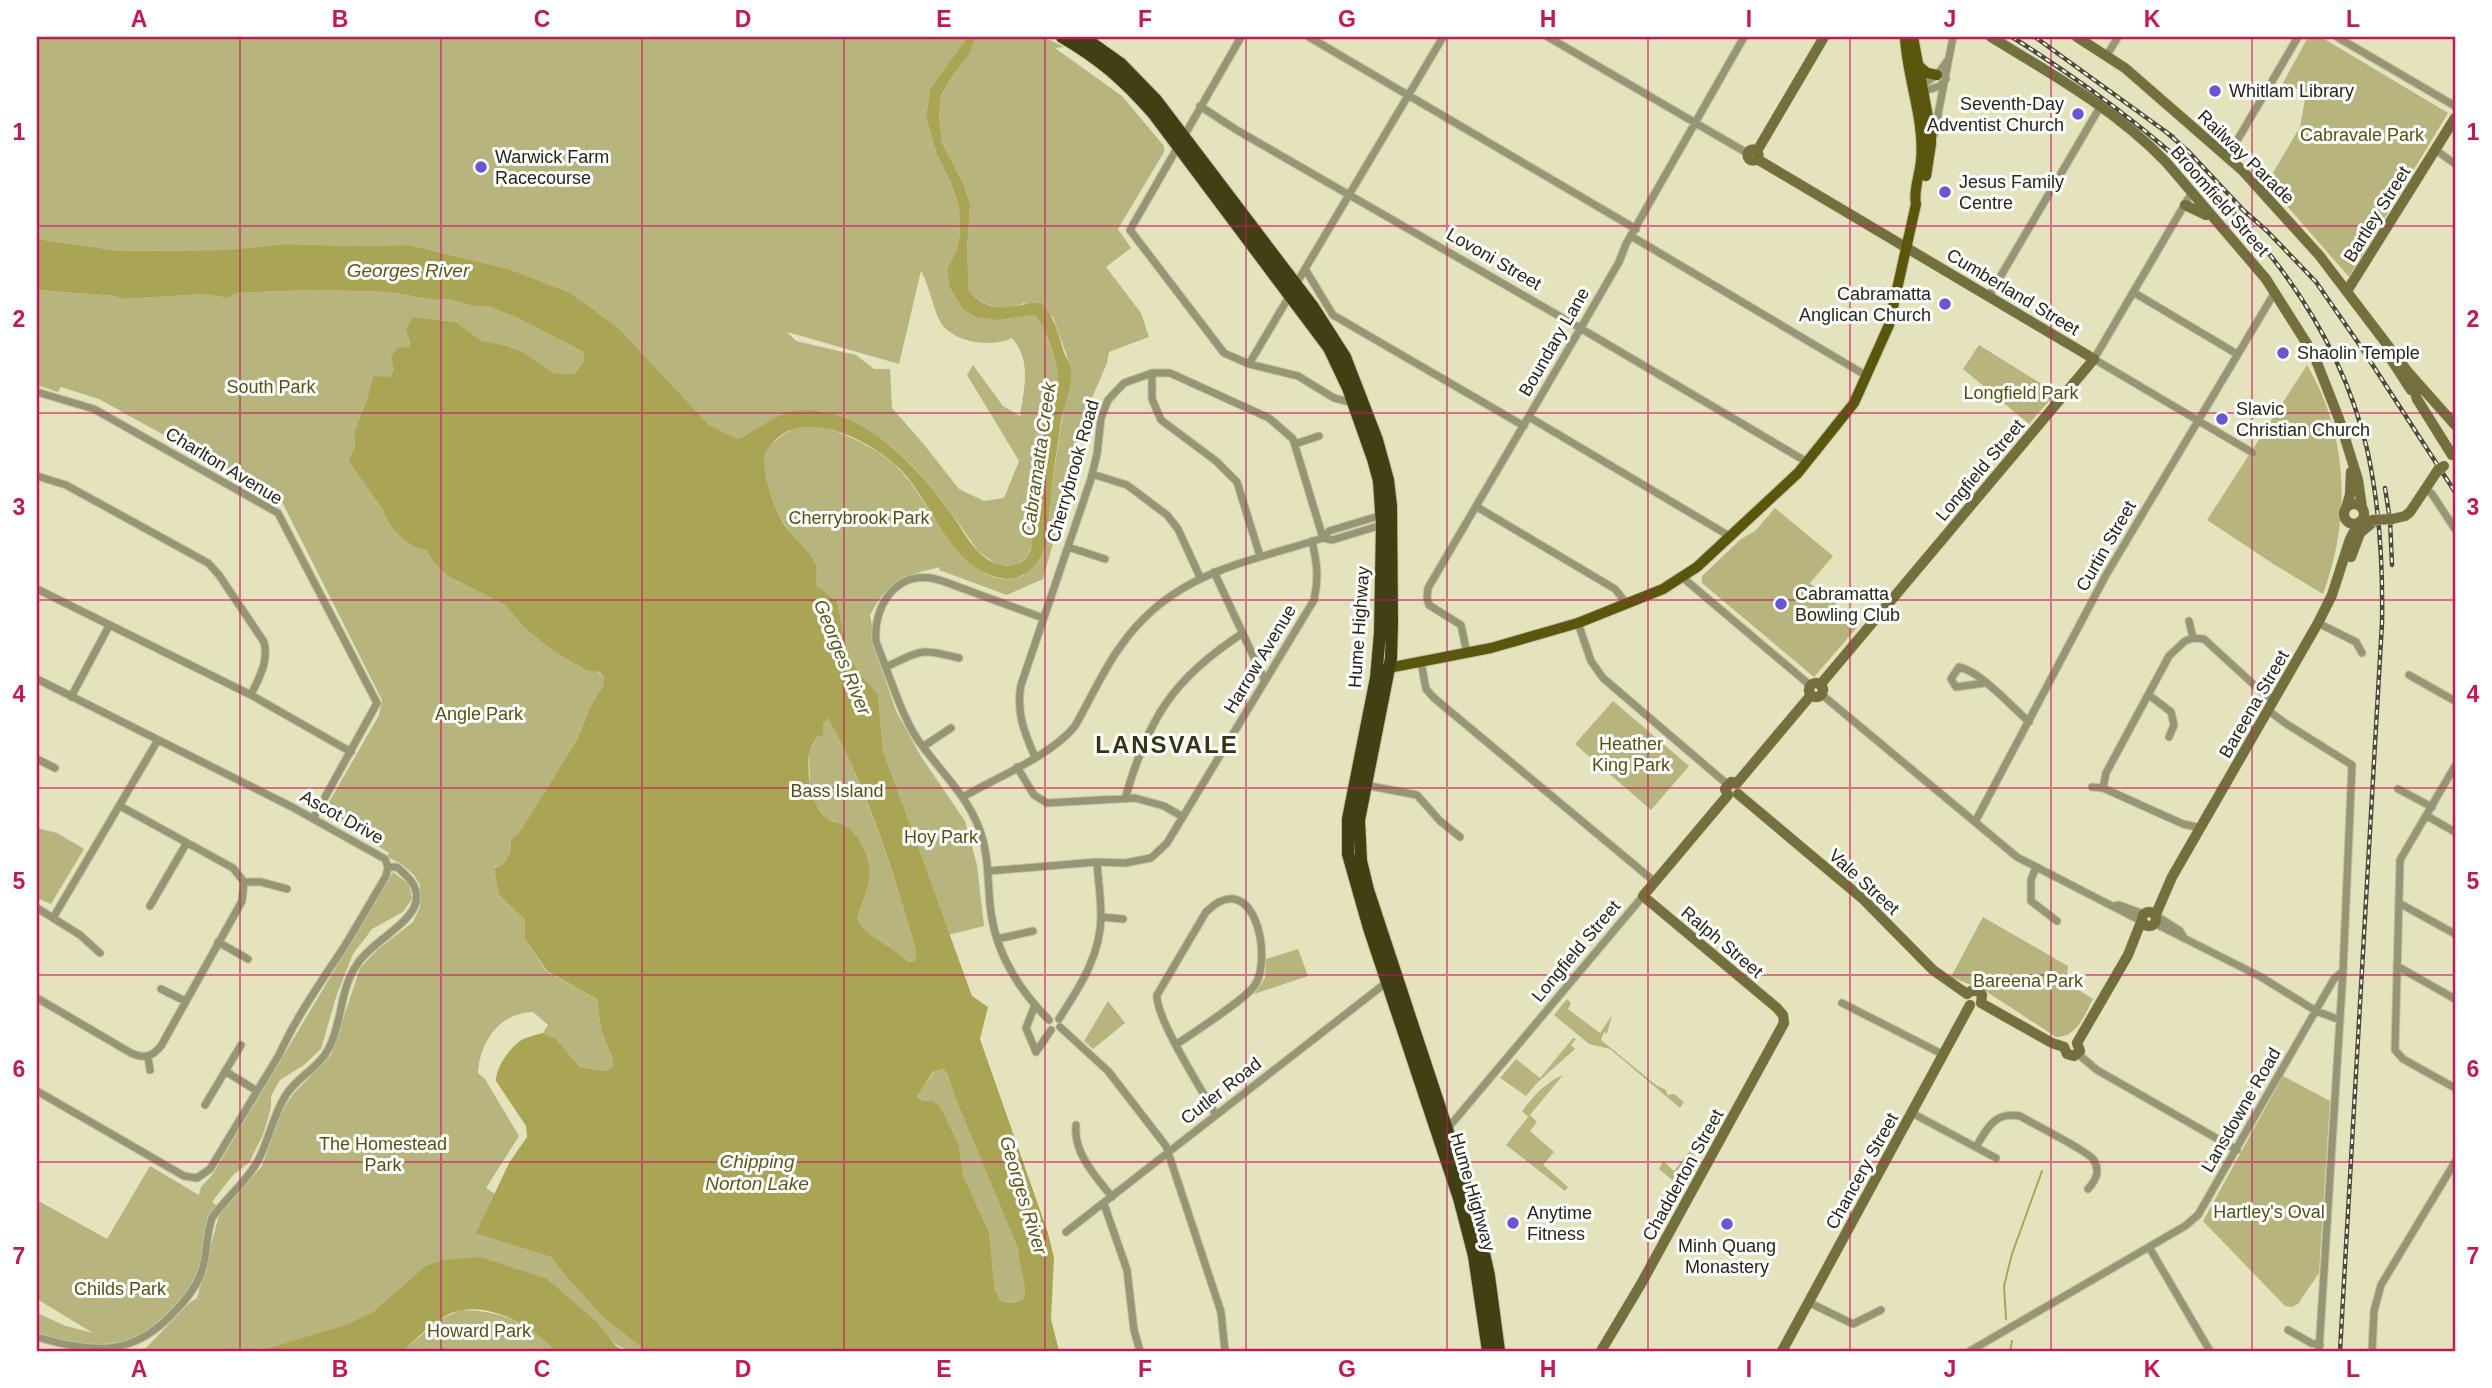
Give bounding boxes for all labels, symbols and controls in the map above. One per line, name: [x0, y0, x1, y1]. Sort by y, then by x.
text: A: [131, 6, 147, 32]
text: B: [332, 6, 348, 32]
text: C: [534, 6, 550, 32]
text: D: [735, 6, 751, 32]
text: E: [936, 6, 952, 32]
text: F: [1138, 6, 1152, 32]
text: G: [1338, 6, 1356, 32]
text: H: [1540, 6, 1556, 32]
text: I: [1746, 6, 1752, 32]
text: J: [1944, 6, 1956, 32]
text: K: [2144, 6, 2161, 32]
text: L: [2346, 6, 2360, 32]
place label: Whitlam Library: [2229, 81, 2354, 101]
marker: Whitlam Library: [2207, 83, 2223, 99]
place label: Seventh-Day Adventist Church: [1927, 94, 2064, 135]
marker: Seventh-Day Adventist Church: [2070, 106, 2086, 122]
street label: Railway Parade: [2194, 106, 2298, 208]
text: 1: [13, 119, 26, 145]
text: 1: [2467, 119, 2480, 145]
park label: Cabravale Park: [2300, 125, 2425, 145]
street label: Broomfield Street: [2167, 142, 2273, 260]
place label: Warwick Farm Racecourse: [495, 147, 609, 188]
marker: Warwick Farm Racecourse: [473, 159, 489, 175]
street label: Bartley Street: [2340, 162, 2414, 266]
place label: Jesus Family Centre: [1959, 172, 2064, 213]
marker: Jesus Family Centre: [1937, 184, 1953, 200]
street label: Lovoni Street: [1443, 224, 1545, 294]
street label: Cumberland Street: [1943, 245, 2083, 339]
water label: Georges River: [347, 260, 470, 281]
street label: Boundary Lane: [1515, 284, 1593, 400]
place label: Cabramatta Anglican Church: [1799, 284, 1932, 325]
marker: Cabramatta Anglican Church: [1937, 296, 1953, 312]
text: 2: [13, 306, 25, 332]
text: 2: [2467, 306, 2479, 332]
place label: Shaolin Temple: [2297, 343, 2420, 363]
marker: Shaolin Temple: [2275, 345, 2291, 361]
park label: South Park: [226, 377, 317, 397]
water label: Cabramatta Creek: [1017, 379, 1060, 537]
park label: Longfield Park: [1963, 383, 2080, 403]
street label: Cherrybrook Road: [1043, 398, 1103, 544]
place label: Slavic Christian Church: [2236, 399, 2370, 440]
marker: Slavic Christian Church: [2214, 411, 2230, 427]
street label: Longfield Street: [1932, 415, 2028, 525]
street label: Charlton Avenue: [162, 423, 286, 509]
text: 3: [13, 494, 25, 520]
text: 3: [2467, 494, 2479, 520]
street label: Curtin Street: [2072, 497, 2140, 595]
park label: Cherrybrook Park: [788, 508, 931, 528]
street label: Hume Highway: [1345, 565, 1373, 689]
place label: Cabramatta Bowling Club: [1795, 584, 1900, 625]
water label: Georges River: [810, 596, 875, 719]
marker: Cabramatta Bowling Club: [1773, 596, 1789, 612]
street label: Harrow Avenue: [1220, 601, 1300, 717]
street label: Bareena Street: [2215, 647, 2293, 761]
text: 4: [13, 681, 26, 707]
text: 4: [2467, 681, 2480, 707]
park label: Angle Park: [435, 704, 524, 724]
district label: LANSVALE: [1095, 731, 1239, 758]
park label: Heather King Park: [1592, 734, 1671, 775]
park label: Bass Island: [790, 781, 884, 801]
street label: Ascot Drive: [297, 786, 387, 848]
park label: Hoy Park: [904, 827, 979, 847]
street label: Vale Street: [1825, 845, 1903, 919]
text: 5: [13, 868, 26, 894]
text: 5: [2467, 868, 2480, 894]
street label: Longfield Street: [1528, 896, 1624, 1006]
street label: Ralph Street: [1677, 902, 1767, 982]
park label: Bareena Park: [1973, 971, 2084, 991]
street label: Lansdowne Road: [2197, 1044, 2285, 1176]
street label: Cutler Road: [1177, 1054, 1265, 1128]
text: 6: [13, 1056, 25, 1082]
text: 6: [2467, 1056, 2479, 1082]
street label: Chadderton Street: [1639, 1106, 1727, 1244]
street label: Chancery Street: [1822, 1109, 1902, 1233]
street label: Hume Highway: [1447, 1131, 1499, 1253]
park label: The Homestead Park: [319, 1134, 447, 1175]
water label: Georges River: [996, 1134, 1052, 1257]
water label: Chipping Norton Lake: [705, 1151, 809, 1194]
park label: Hartley's Oval: [2213, 1202, 2325, 1222]
place label: Anytime Fitness: [1527, 1203, 1592, 1244]
marker: Anytime Fitness: [1505, 1215, 1521, 1231]
marker: Minh Quang Monastery: [1719, 1216, 1735, 1232]
place label: Minh Quang Monastery: [1678, 1236, 1776, 1277]
text: 7: [13, 1243, 25, 1269]
text: 7: [2467, 1243, 2479, 1269]
park label: Childs Park: [74, 1279, 167, 1299]
park label: Howard Park: [427, 1321, 532, 1341]
text: A: [131, 1356, 147, 1382]
text: B: [332, 1356, 348, 1382]
text: C: [534, 1356, 550, 1382]
text: D: [735, 1356, 751, 1382]
text: E: [936, 1356, 952, 1382]
text: F: [1138, 1356, 1152, 1382]
text: G: [1338, 1356, 1356, 1382]
text: H: [1540, 1356, 1556, 1382]
text: I: [1746, 1356, 1752, 1382]
text: J: [1944, 1356, 1956, 1382]
text: K: [2144, 1356, 2161, 1382]
text: L: [2346, 1356, 2360, 1382]

